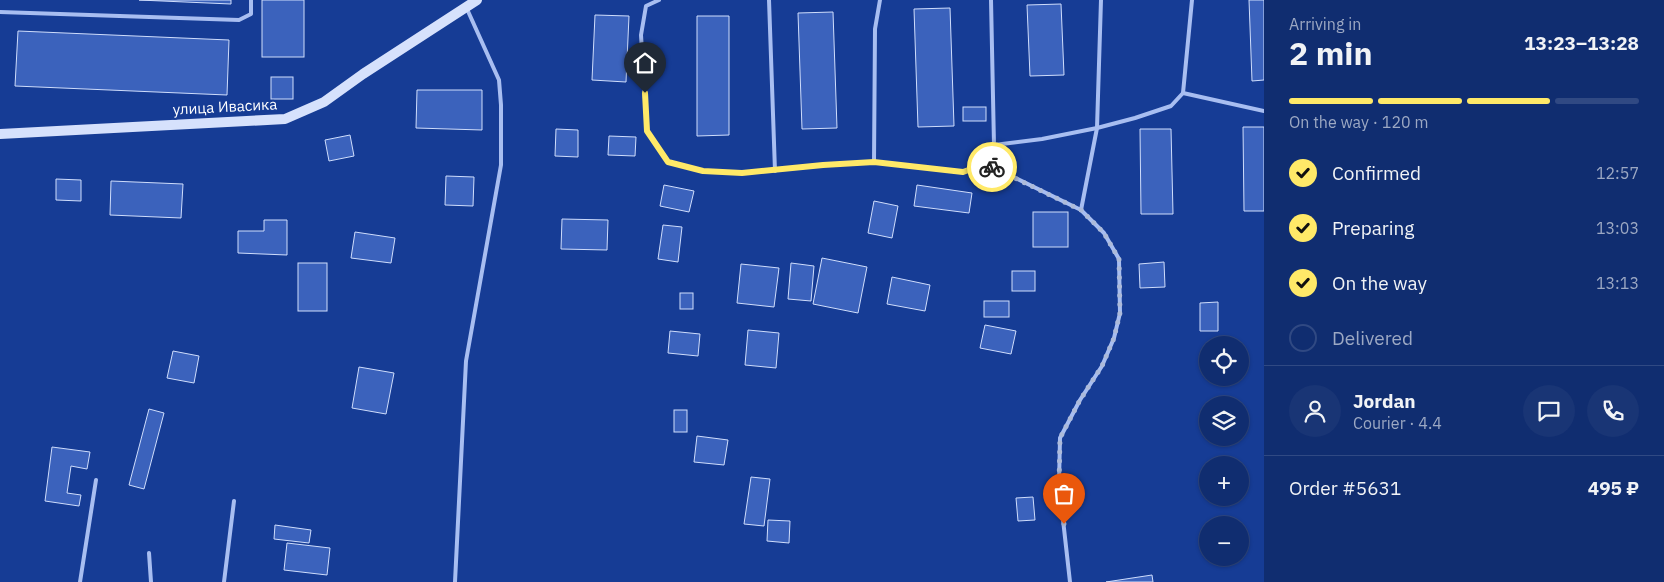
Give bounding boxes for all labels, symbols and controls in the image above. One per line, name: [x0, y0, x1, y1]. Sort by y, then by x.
text: Arriving in: [1289, 14, 1361, 34]
text: 13:23–13:28: [1524, 31, 1639, 55]
text: 2 min: [1289, 32, 1373, 74]
pin: [624, 42, 666, 93]
icon: home: [631, 49, 659, 77]
street label: улица Ивасика: [172, 94, 278, 119]
text: On the way · 120 m: [1289, 112, 1428, 132]
courier: [967, 142, 1017, 192]
icon: bike: [978, 153, 1006, 181]
icon: check: [1289, 159, 1317, 187]
text: Confirmed: [1332, 161, 1421, 185]
text: 12:57: [1596, 163, 1639, 183]
icon: check: [1289, 214, 1317, 242]
text: Preparing: [1332, 216, 1414, 240]
text: 13:03: [1596, 218, 1639, 238]
icon: check: [1289, 269, 1317, 297]
text: On the way: [1332, 271, 1427, 295]
text: 13:13: [1596, 273, 1639, 293]
text: Delivered: [1332, 326, 1413, 350]
map controls: [1199, 336, 1249, 566]
button: locate: [1199, 336, 1249, 386]
button: person: [1289, 385, 1341, 437]
button: chat: [1523, 385, 1575, 437]
button: phone: [1587, 385, 1639, 437]
text: Jordan: [1353, 389, 1416, 413]
button: layers: [1199, 396, 1249, 446]
text: Courier · 4.4: [1353, 413, 1442, 433]
button: +: [1199, 456, 1249, 506]
pin: [1043, 473, 1085, 524]
text: Order #5631: [1289, 476, 1401, 500]
text: 495 ₽: [1588, 476, 1639, 500]
icon: bag: [1050, 480, 1078, 508]
button: −: [1199, 516, 1249, 566]

